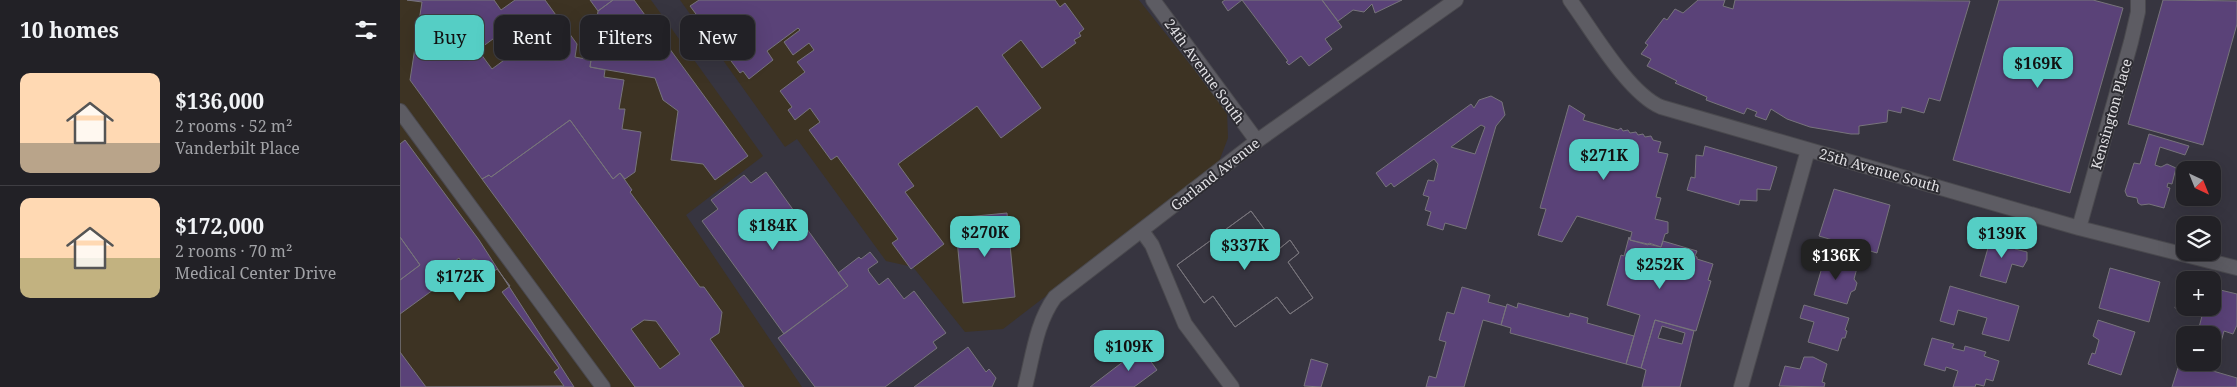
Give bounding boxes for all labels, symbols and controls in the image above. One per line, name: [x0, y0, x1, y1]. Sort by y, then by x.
chip: Buy: [415, 15, 484, 60]
chip: Rent: [494, 15, 570, 60]
chip: Filters: [580, 15, 670, 60]
chip: New: [680, 15, 755, 60]
street label: 24th Avenue South: [1161, 15, 1250, 127]
text: 10 homes: [20, 16, 119, 44]
icon: filters: [352, 16, 380, 44]
pin: $169K: [2003, 46, 2073, 89]
text: $169K: [2014, 52, 2062, 74]
street label: Kensington Place: [2086, 57, 2136, 171]
text: $136,000: [175, 87, 264, 115]
icon: home: [60, 93, 120, 153]
text: 2 rooms · 52 m²: [175, 115, 292, 137]
street label: Garland Avenue: [1167, 133, 1263, 215]
text: Vanderbilt Place: [175, 137, 300, 159]
pin: $271K: [1569, 138, 1639, 181]
text: $271K: [1580, 144, 1628, 166]
street label: 25th Avenue South: [1817, 144, 1943, 196]
north arrow: [2176, 161, 2221, 206]
map controls: [2176, 161, 2221, 371]
pin: $184K: [738, 208, 808, 251]
text: $172,000: [175, 212, 264, 240]
text: $184K: [749, 214, 797, 236]
pin: $270K: [950, 216, 1020, 258]
pin: $139K: [1967, 216, 2037, 259]
button: layers: [2176, 216, 2221, 261]
icon: home: [60, 218, 120, 278]
text: $270K: [961, 221, 1009, 243]
text: $139K: [1978, 222, 2026, 244]
pin: $337K: [1210, 228, 1280, 271]
text: $337K: [1221, 234, 1269, 256]
pin: $136K: [1801, 238, 1871, 281]
text: 2 rooms · 70 m²: [175, 240, 292, 262]
text: $136K: [1812, 244, 1860, 266]
pin: $252K: [1625, 248, 1695, 290]
text: $252K: [1636, 253, 1684, 275]
pin: $172K: [425, 260, 495, 302]
text: Medical Center Drive: [175, 262, 336, 284]
text: $172K: [436, 265, 484, 287]
button: +: [2176, 271, 2221, 316]
button: −: [2176, 326, 2221, 371]
pin: $109K: [1094, 330, 1164, 372]
text: $109K: [1105, 335, 1153, 357]

